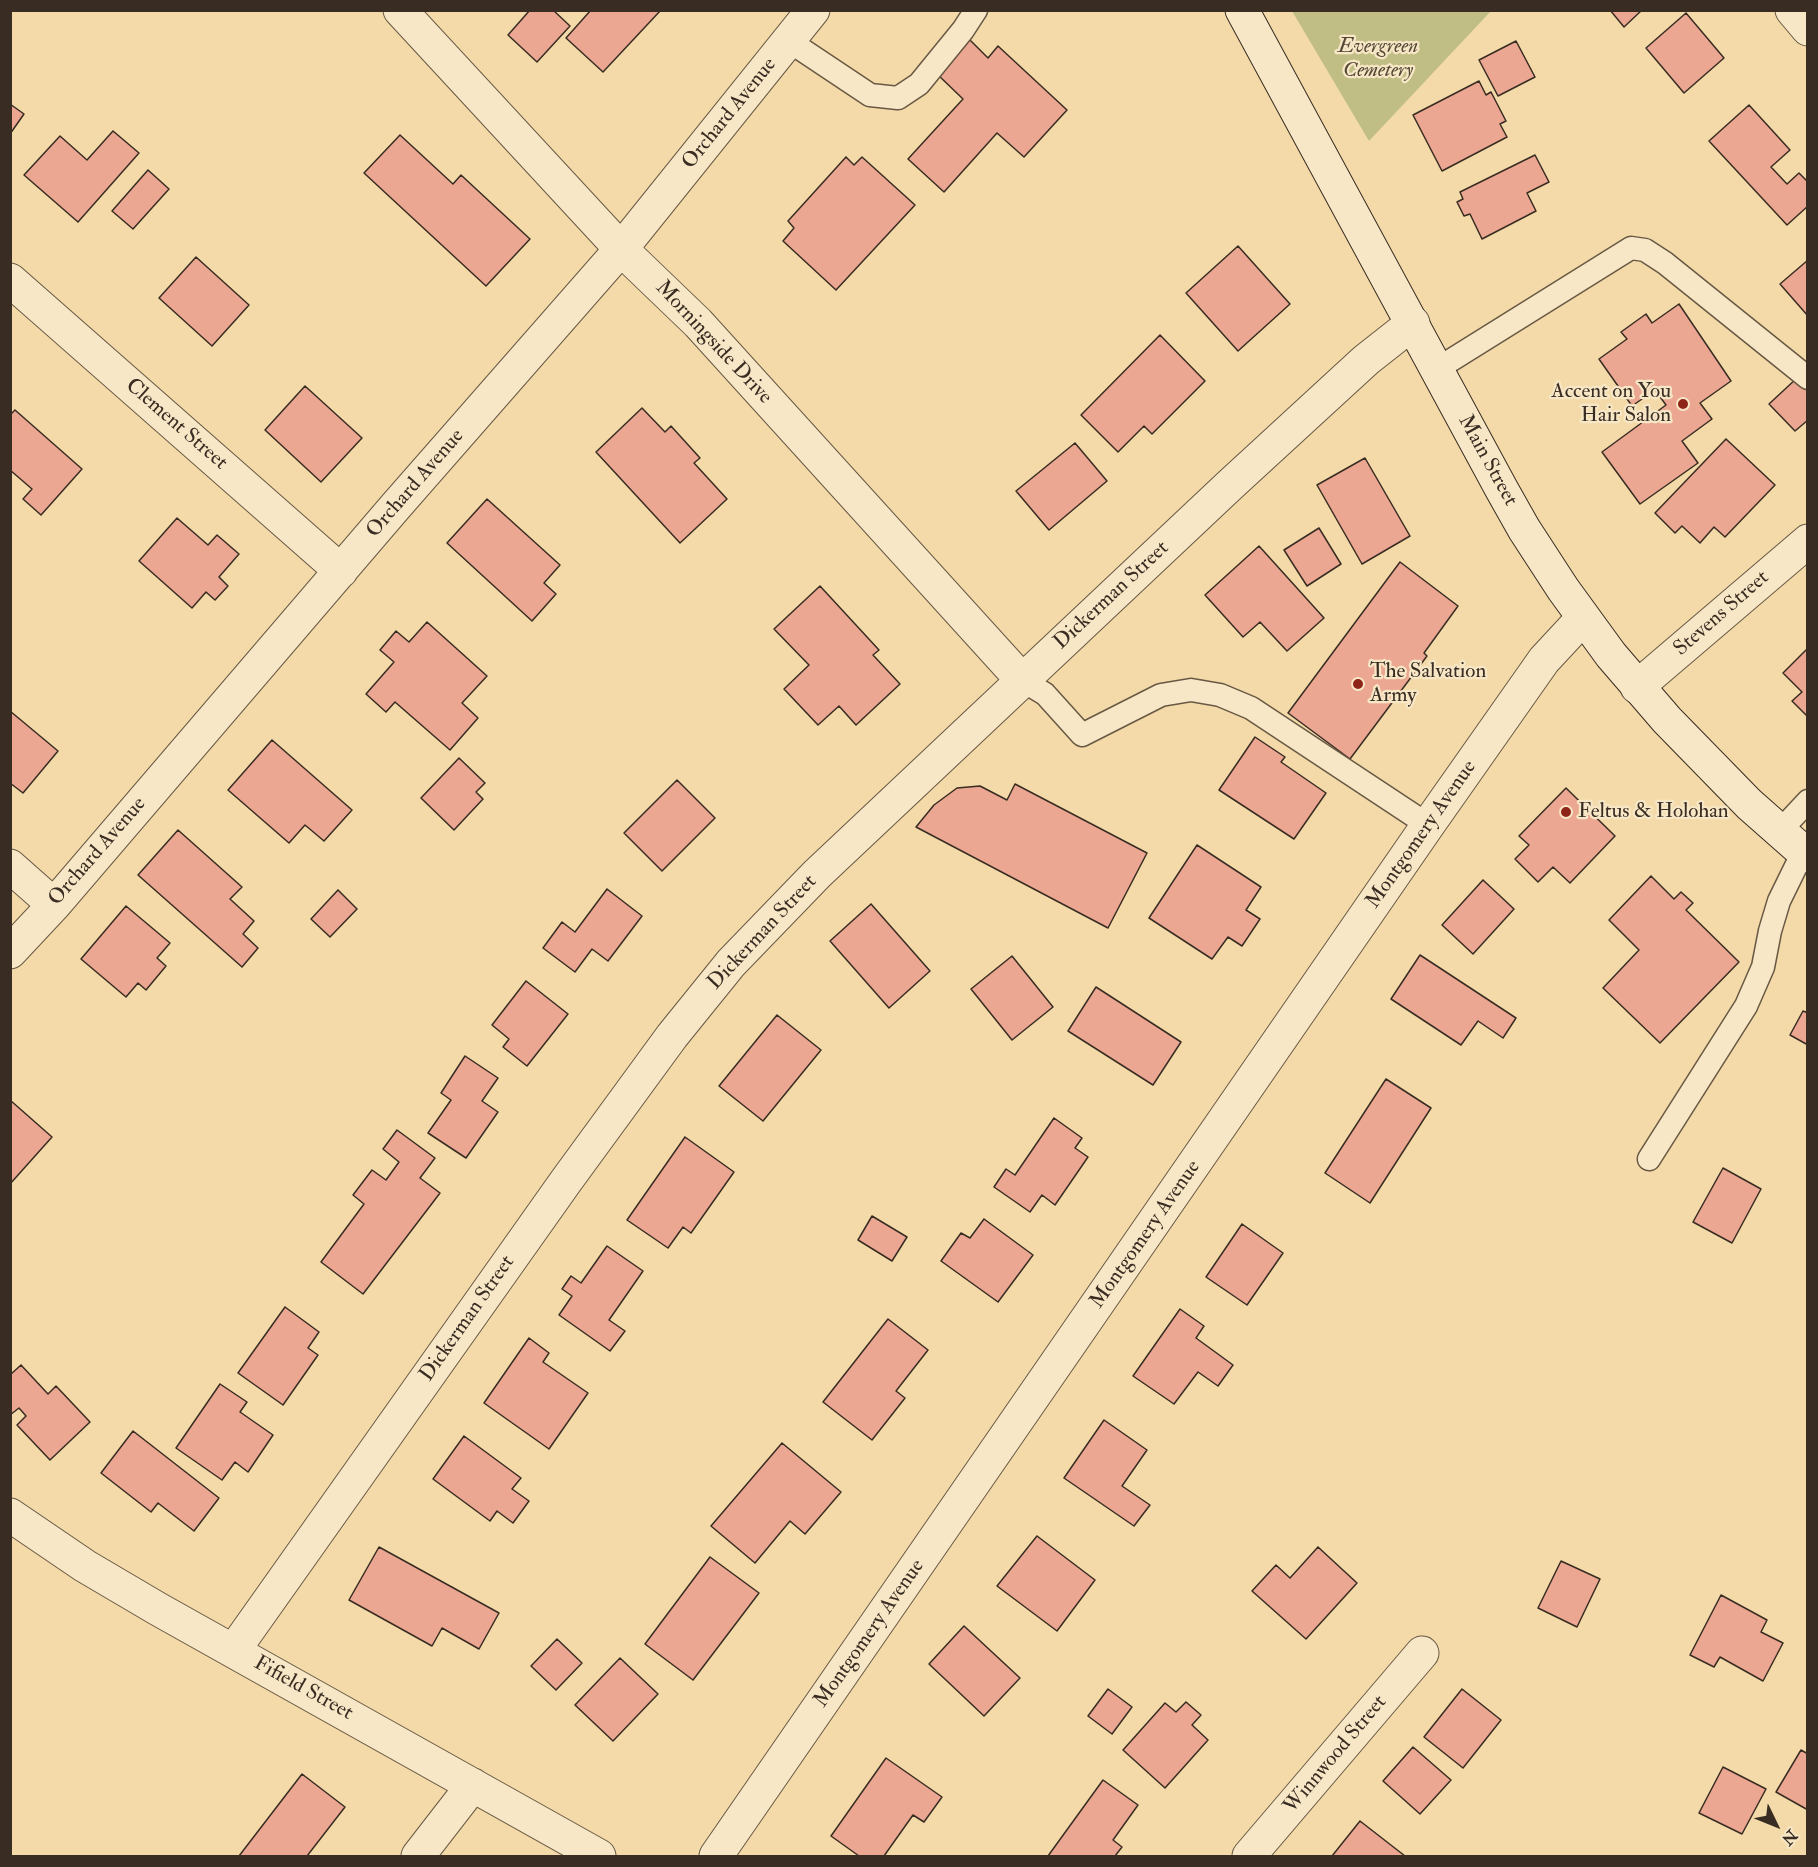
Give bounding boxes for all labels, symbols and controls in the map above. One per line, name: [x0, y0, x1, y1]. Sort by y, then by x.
park label: Evergreen Cemetery: [1338, 34, 1418, 84]
street label: Orchard Avenue: [677, 53, 783, 175]
street label: Morningside Drive: [649, 276, 777, 410]
street label: Clement Street: [120, 374, 232, 476]
place label: Accent on You Hair Salon: [1551, 379, 1671, 429]
marker: Accent on You Hair Salon: [1676, 397, 1690, 411]
street label: Main Street: [1452, 411, 1522, 511]
street label: Orchard Avenue: [362, 424, 470, 544]
street label: Dickerman Street: [1049, 536, 1175, 656]
street label: Stevens Street: [1669, 566, 1775, 662]
place label: The Salvation Army: [1370, 659, 1486, 709]
marker: The Salvation Army: [1351, 677, 1365, 691]
street label: Montgomery Avenue: [1361, 756, 1483, 914]
street label: Orchard Avenue: [44, 792, 152, 912]
place label: Feltus & Holohan: [1578, 799, 1729, 825]
marker: Feltus & Holohan: [1559, 805, 1573, 819]
street label: Dickerman Street: [703, 870, 823, 996]
street label: Montgomery Avenue: [1085, 1156, 1207, 1314]
street label: Dickerman Street: [415, 1251, 521, 1387]
street label: Montgomery Avenue: [809, 1555, 931, 1713]
street label: Fifield Street: [249, 1651, 357, 1727]
street label: Winnwood Street: [1279, 1691, 1393, 1819]
north arrow: [1746, 1795, 1806, 1855]
text: N: [1777, 1825, 1801, 1849]

